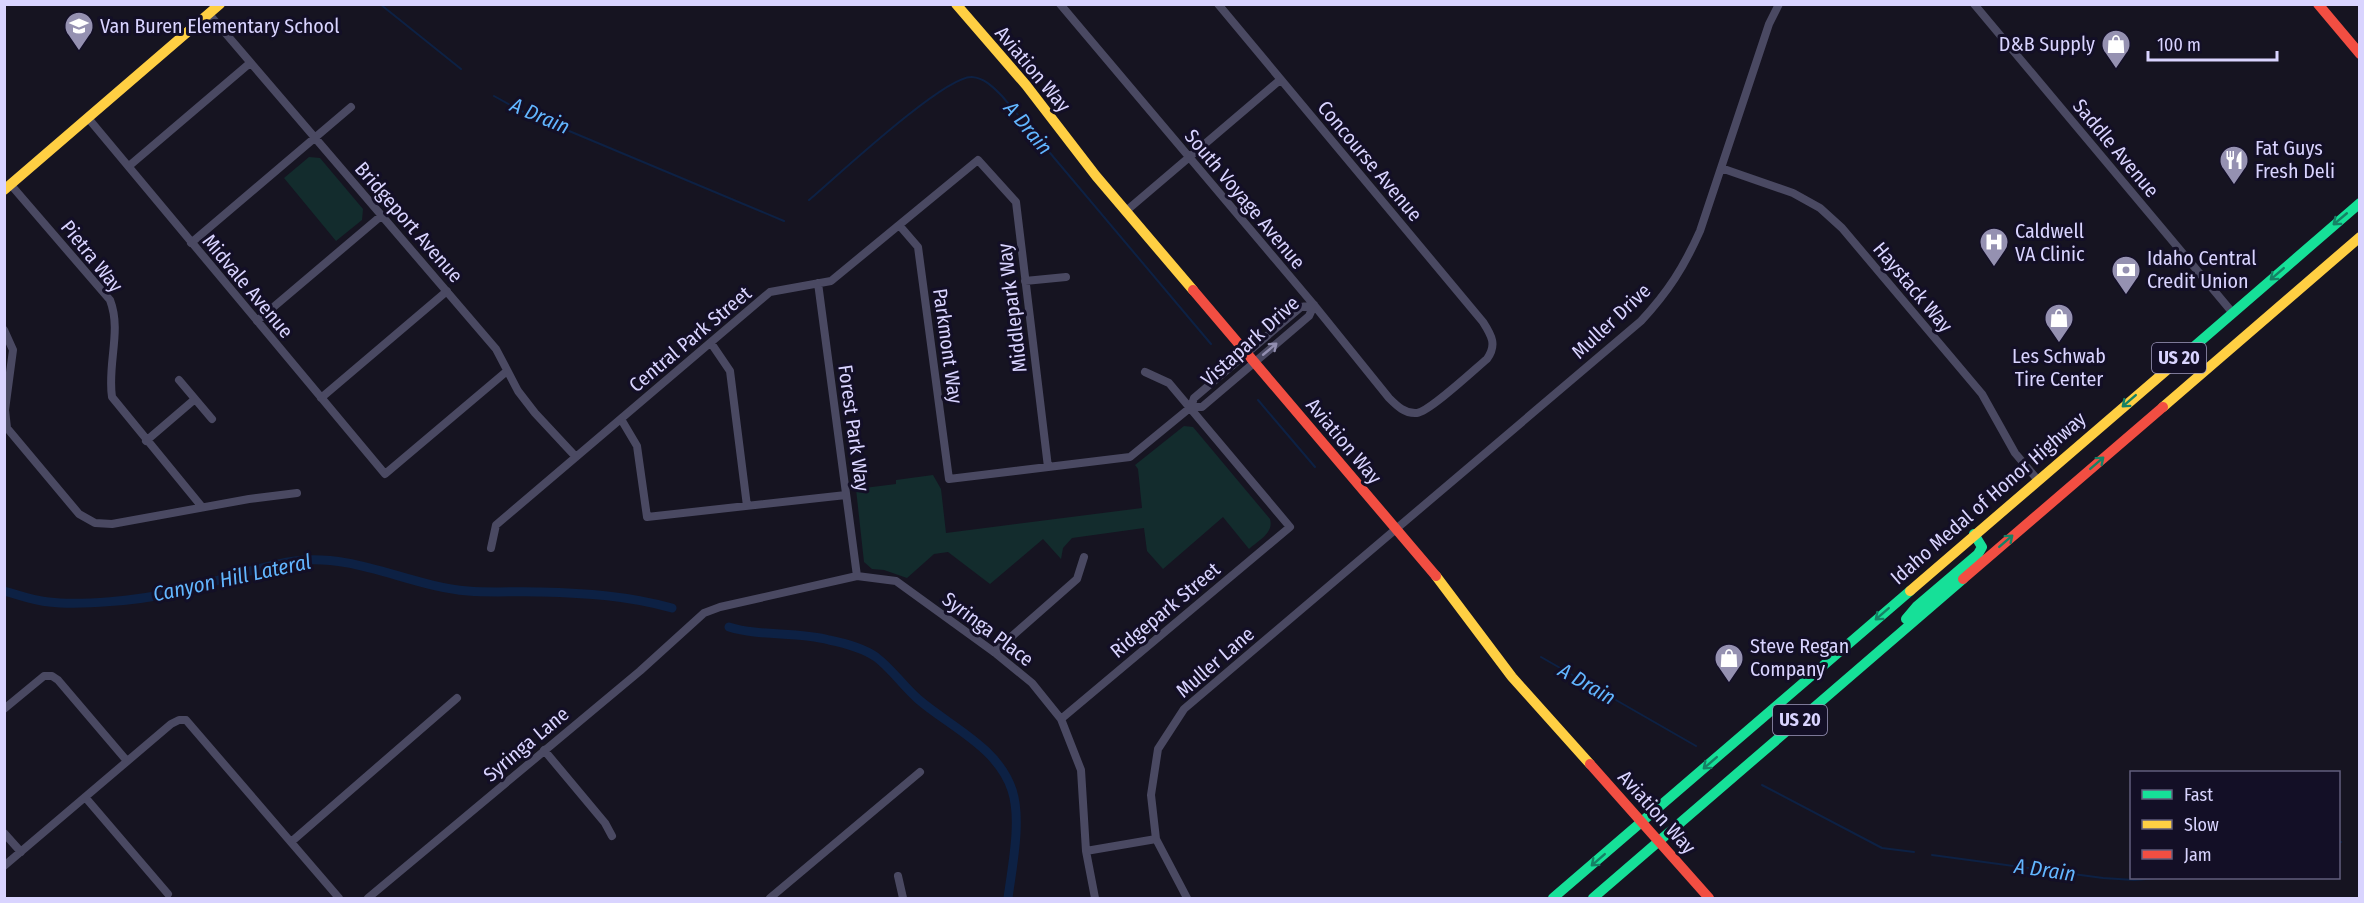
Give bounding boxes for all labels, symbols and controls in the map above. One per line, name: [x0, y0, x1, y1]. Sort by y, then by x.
school or university icon: Van Buren Elementary School: [63, 10, 95, 52]
place label: Van Buren Elementary School: [100, 14, 340, 38]
street label: Aviation Way: [990, 21, 1076, 117]
scale bar: [2148, 24, 2277, 62]
shop icon: D&B Supply: [2100, 28, 2132, 70]
place label: D&B Supply: [1999, 32, 2095, 56]
text: 100 m: [2157, 34, 2201, 56]
water label: A Drain: [506, 92, 574, 140]
street label: Saddle Avenue: [2068, 94, 2164, 202]
water label: A Drain: [998, 95, 1058, 160]
street label: Concourse Avenue: [1313, 96, 1427, 226]
street label: South Voyage Avenue: [1180, 124, 1310, 274]
place label: Fat Guys Fresh Deli: [2255, 136, 2335, 183]
restaurant icon: Fat Guys Fresh Deli: [2218, 144, 2250, 186]
street label: Bridgeport Avenue: [350, 157, 468, 287]
one-way arrow: [2333, 212, 2348, 226]
street label: Pietra Way: [56, 215, 128, 297]
place label: Caldwell VA Clinic: [2015, 219, 2085, 266]
hospital icon: Caldwell VA Clinic: [1978, 226, 2010, 268]
street label: Midvale Avenue: [198, 229, 298, 343]
street label: Haystack Way: [1868, 237, 1958, 337]
street label: Middlepark Way: [992, 242, 1032, 374]
place label: Idaho Central Credit Union: [2147, 246, 2256, 293]
bank icon: Idaho Central Credit Union: [2110, 254, 2142, 296]
one-way arrow: [2269, 267, 2285, 280]
street label: Muller Drive: [1567, 278, 1655, 364]
street label: Central Park Street: [624, 281, 756, 397]
street label: Parkmont Way: [928, 287, 968, 405]
street label: Vistapark Drive: [1196, 291, 1304, 391]
shop icon: Les Schwab Tire Center: [2043, 302, 2075, 344]
one-way arrow: [1262, 342, 1277, 356]
road number: US 20: [2152, 343, 2206, 373]
place label: Les Schwab Tire Center: [2012, 344, 2106, 391]
street label: Forest Park Way: [833, 363, 875, 493]
street label: Aviation Way: [1301, 393, 1387, 489]
one-way arrow: [2121, 394, 2137, 407]
street label: Idaho Medal of Honor Highway: [1885, 407, 2091, 589]
one-way arrow: [2089, 456, 2104, 470]
one-way arrow: [1998, 534, 2013, 548]
water label: Canyon Hill Lateral: [151, 549, 313, 607]
street label: Ridgepark Street: [1105, 557, 1225, 663]
street label: Syringa Place: [938, 587, 1038, 671]
one-way arrow: [1875, 607, 1890, 621]
street label: Muller Lane: [1171, 622, 1259, 702]
place label: Steve Regan Company: [1750, 634, 1849, 681]
shop icon: Steve Regan Company: [1713, 642, 1745, 684]
water label: A Drain: [1553, 657, 1620, 711]
street label: Syringa Lane: [479, 701, 573, 787]
road number: US 20: [1773, 705, 1827, 735]
one-way arrow: [1703, 756, 1718, 770]
street label: Aviation Way: [1613, 765, 1701, 859]
legend: [2130, 771, 2340, 879]
text: Fast: [2184, 784, 2213, 806]
text: Slow: [2184, 814, 2219, 836]
text: Jam: [2184, 844, 2212, 866]
one-way arrow: [1591, 853, 1606, 867]
water label: A Drain: [2012, 853, 2077, 887]

